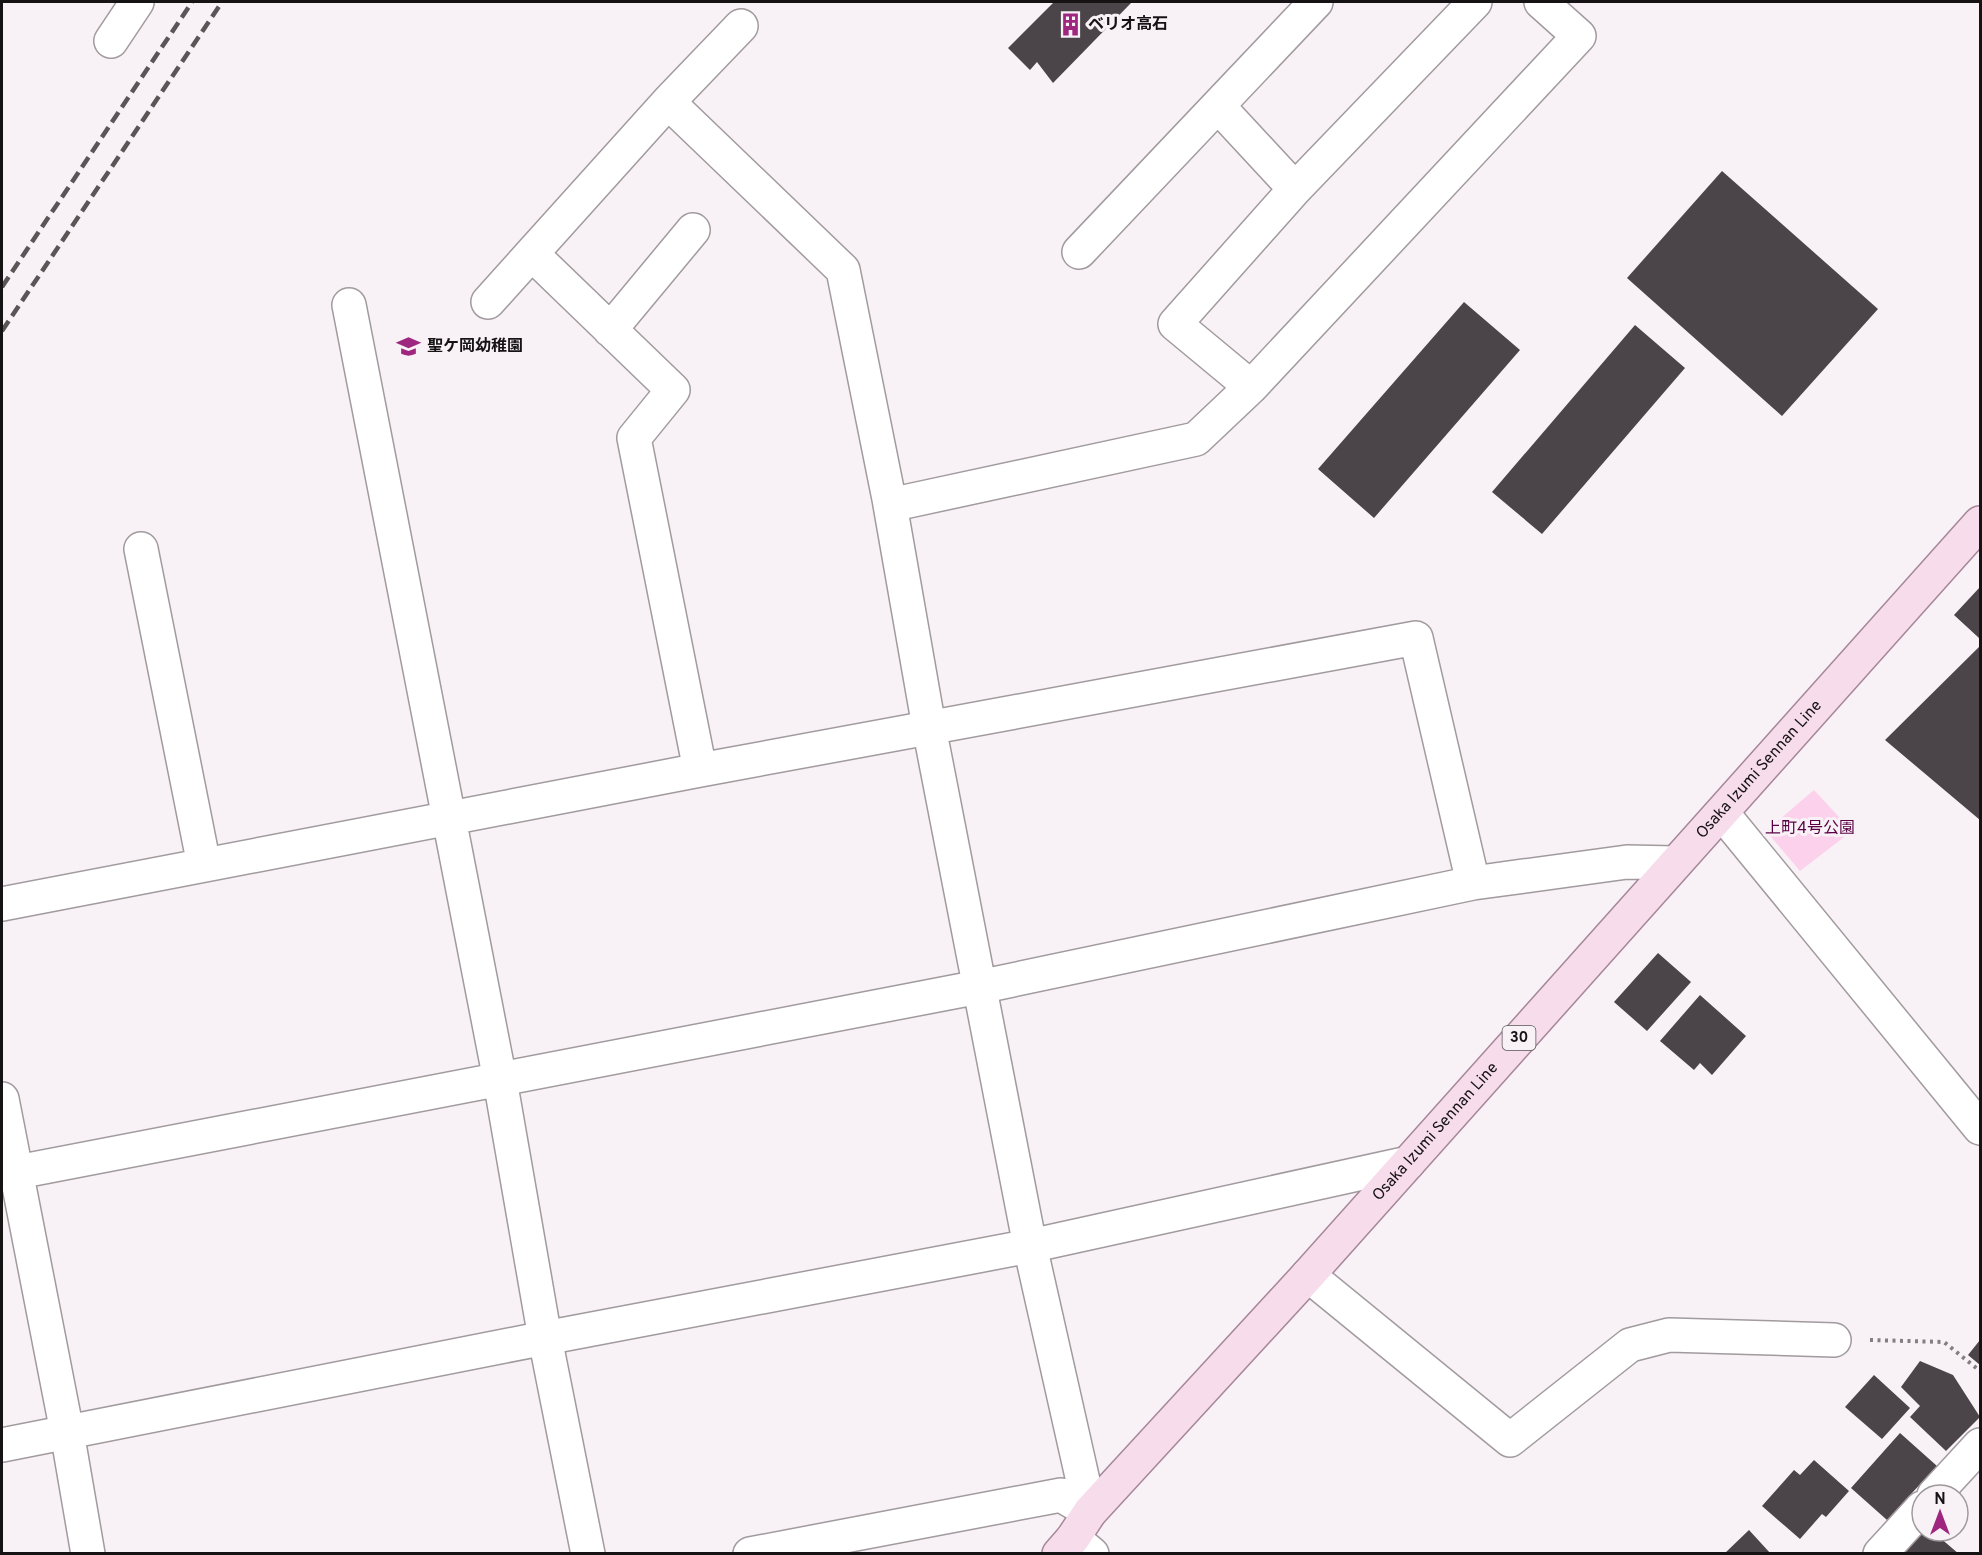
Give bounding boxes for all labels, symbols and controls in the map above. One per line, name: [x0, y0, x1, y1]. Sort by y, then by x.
building icon: ベリオ高石: [1057, 12, 1083, 38]
place label: ベリオ高石: [1088, 15, 1168, 35]
school or university icon: 聖ケ岡幼稚園: [396, 334, 422, 360]
place label: 聖ケ岡幼稚園: [427, 337, 523, 357]
street label: Osaka Izumi Sennan Line: [1692, 696, 1827, 843]
park label: 上町4号公園: [1765, 819, 1855, 839]
road number: 30: [1502, 1026, 1536, 1050]
street label: Osaka Izumi Sennan Line: [1369, 1059, 1503, 1206]
north arrow: [1910, 1483, 1970, 1543]
text: N: [1934, 1490, 1946, 1510]

